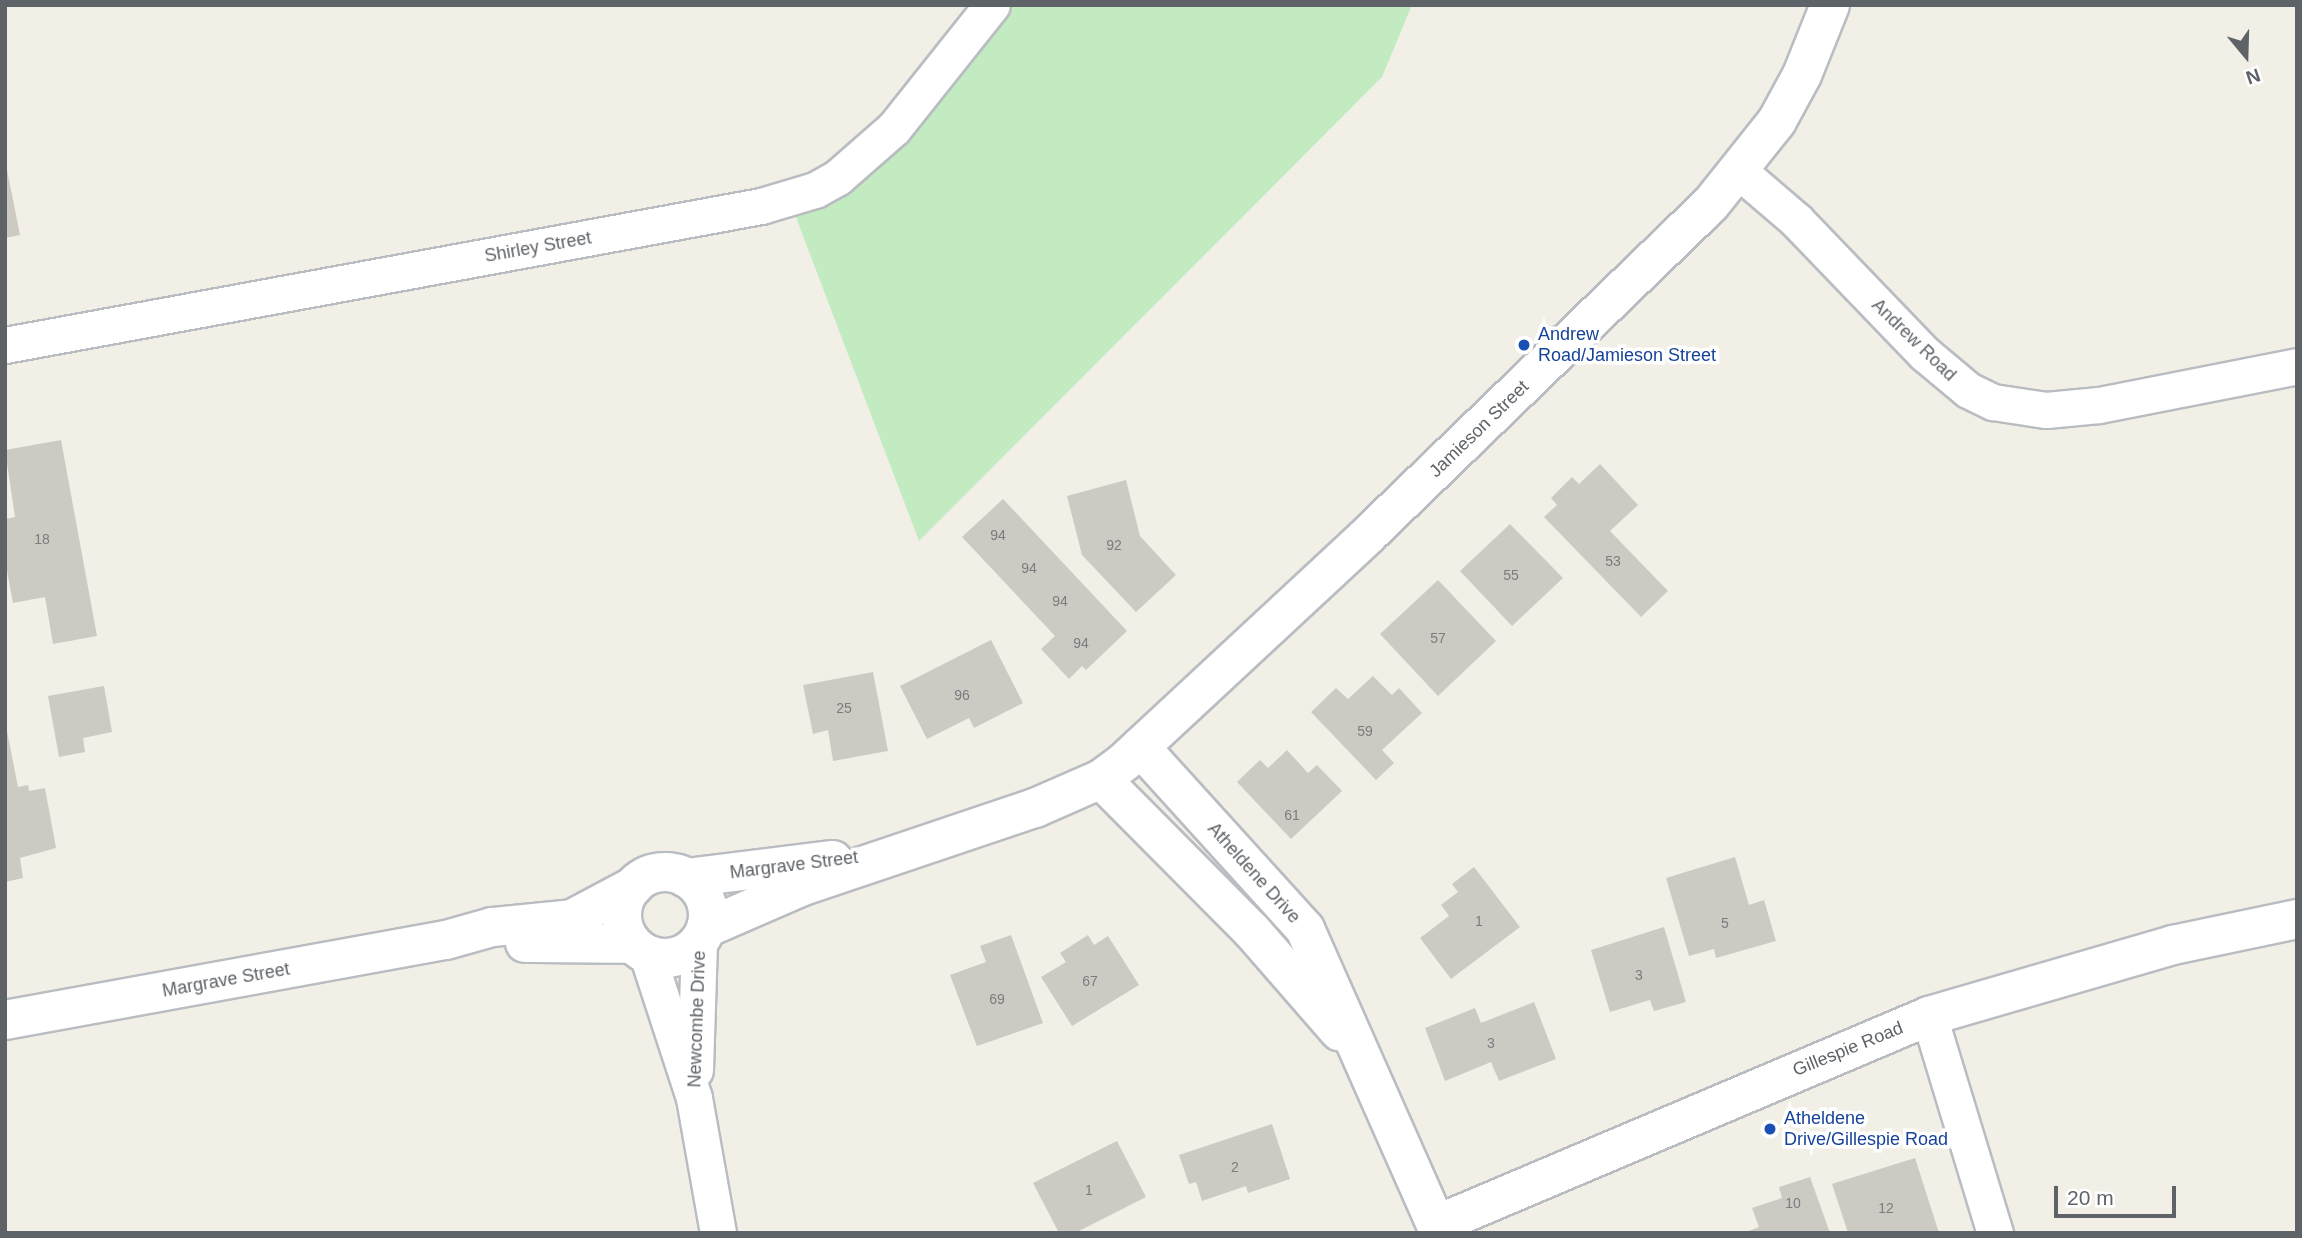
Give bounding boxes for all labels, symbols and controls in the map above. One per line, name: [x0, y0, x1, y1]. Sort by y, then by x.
north arrow: [2211, 21, 2281, 91]
text: N: [2243, 64, 2263, 88]
street label: Shirley Street: [483, 227, 593, 267]
street label: Andrew Road: [1867, 294, 1961, 386]
place label: Andrew Road/Jamieson Street: [1538, 324, 1716, 366]
marker: Andrew Road/Jamieson Street: [1516, 337, 1532, 353]
street label: Jamieson Street: [1425, 376, 1533, 482]
house number: 94: [990, 527, 1006, 543]
house number: 18: [34, 531, 50, 547]
house number: 92: [1106, 537, 1122, 553]
house number: 53: [1605, 553, 1621, 569]
house number: 94: [1021, 560, 1037, 576]
house number: 55: [1503, 567, 1519, 583]
house number: 94: [1052, 593, 1068, 609]
house number: 57: [1430, 630, 1446, 646]
house number: 94: [1073, 635, 1089, 651]
house number: 96: [954, 687, 970, 703]
house number: 25: [836, 700, 852, 716]
house number: 59: [1357, 723, 1373, 739]
house number: 61: [1284, 807, 1300, 823]
street label: Atheldene Drive: [1203, 818, 1305, 928]
street label: Margrave Street: [729, 846, 859, 884]
house number: 1: [1475, 913, 1483, 929]
house number: 5: [1721, 915, 1729, 931]
street label: Newcombe Drive: [684, 950, 710, 1088]
street label: Margrave Street: [161, 958, 291, 1002]
house number: 3: [1635, 967, 1643, 983]
house number: 67: [1082, 973, 1098, 989]
house number: 69: [989, 991, 1005, 1007]
street label: Gillespie Road: [1790, 1017, 1906, 1081]
house number: 3: [1487, 1035, 1495, 1051]
place label: Atheldene Drive/Gillespie Road: [1784, 1108, 1948, 1150]
marker: Atheldene Drive/Gillespie Road: [1762, 1121, 1778, 1137]
house number: 2: [1231, 1159, 1239, 1175]
scale bar: [2057, 1172, 2180, 1216]
house number: 1: [1085, 1182, 1093, 1198]
text: 20 m: [2067, 1186, 2114, 1209]
house number: 10: [1785, 1195, 1801, 1211]
house number: 12: [1878, 1200, 1894, 1216]

